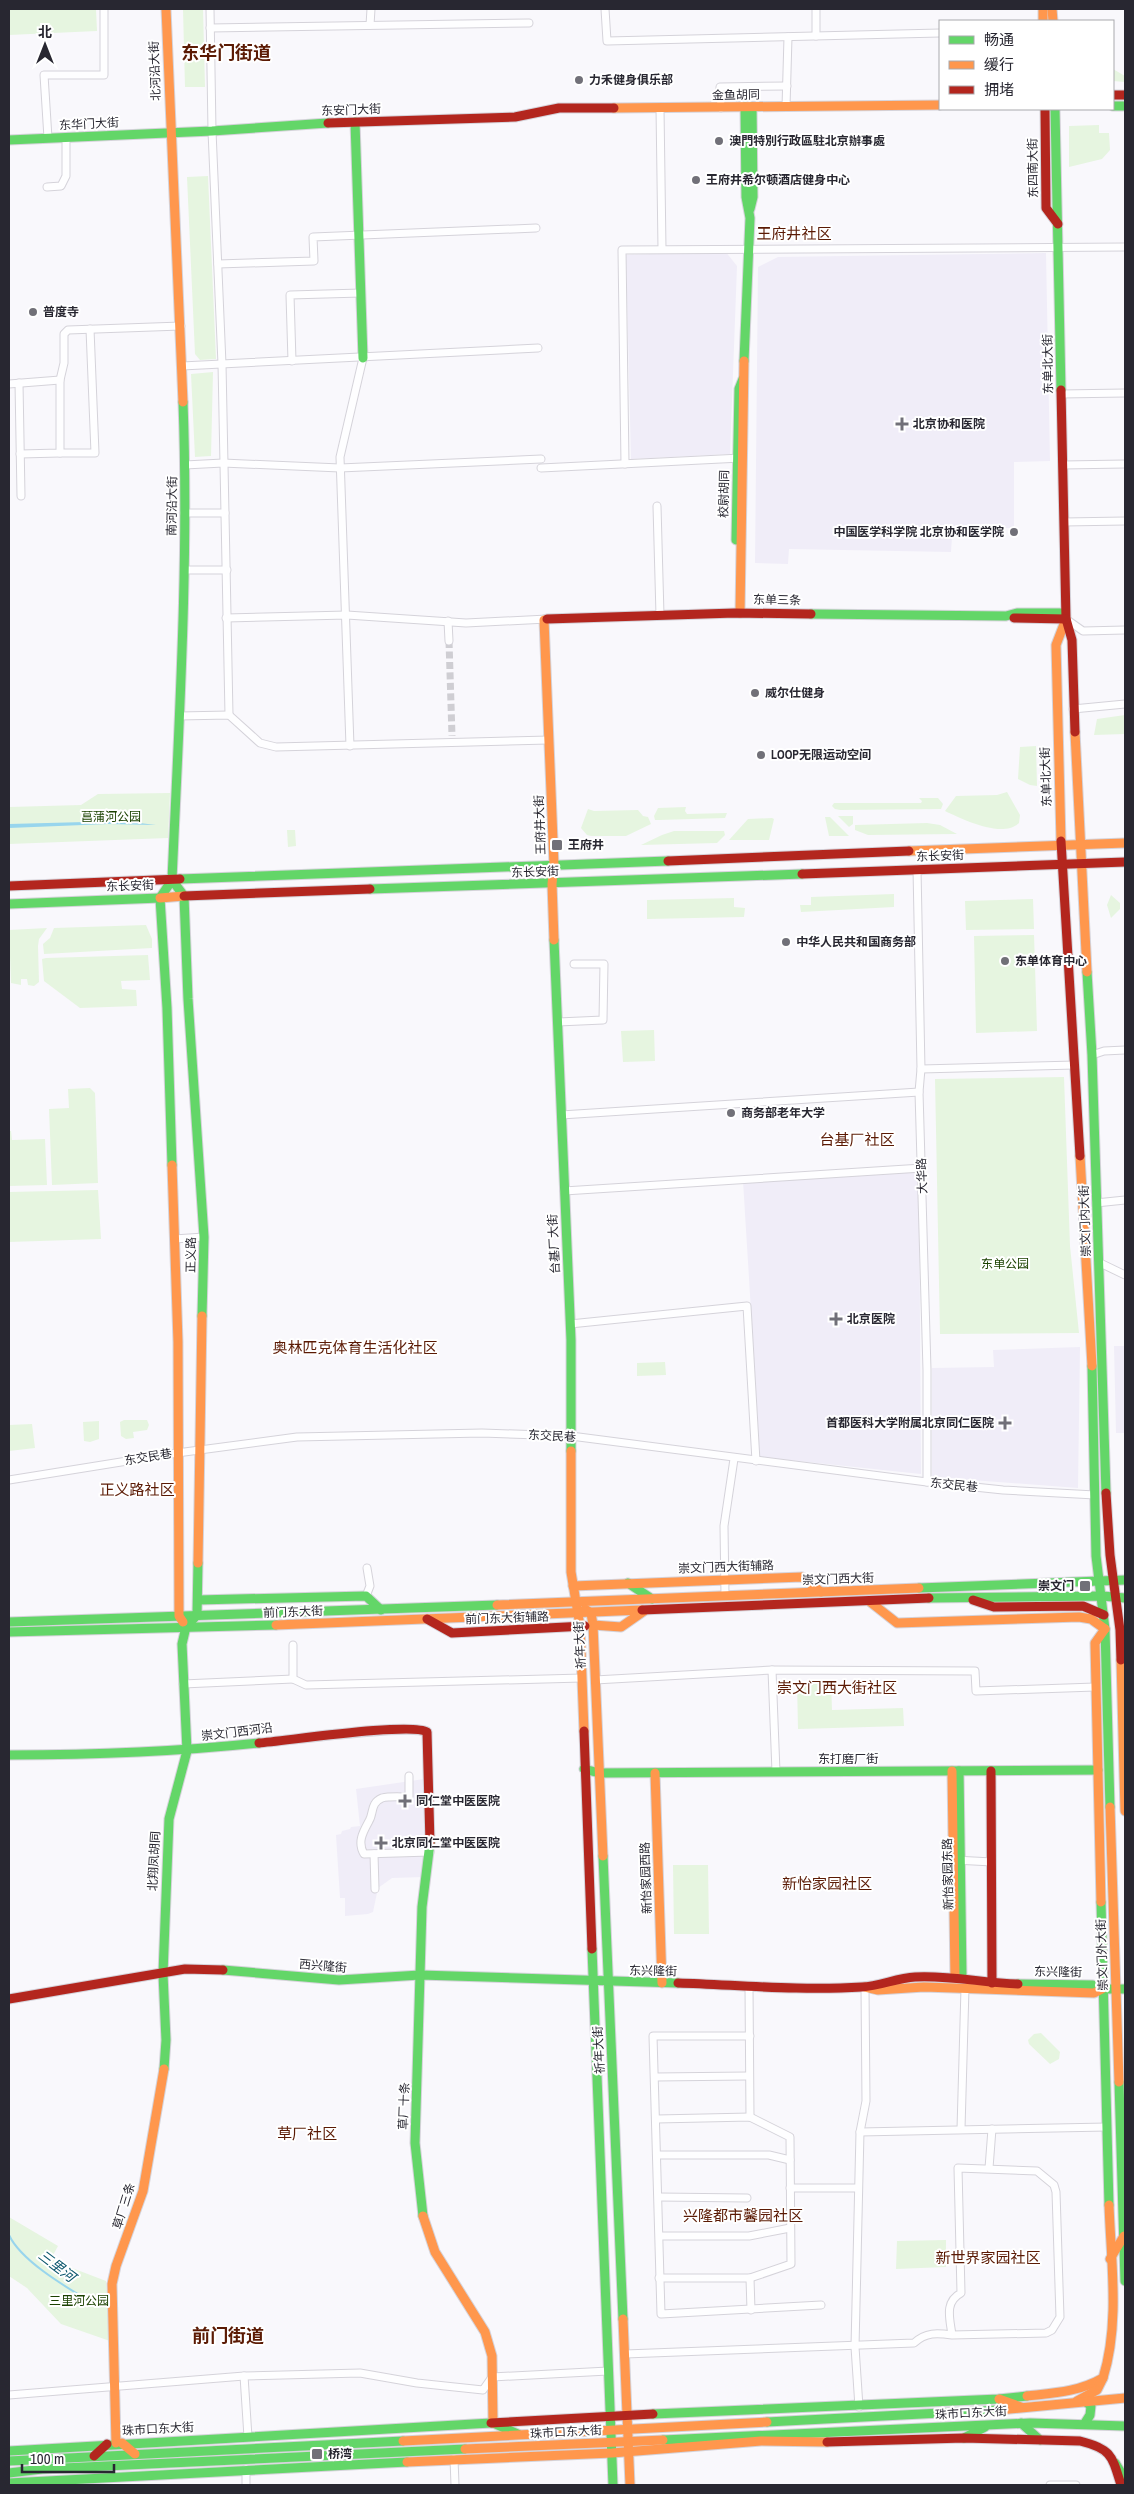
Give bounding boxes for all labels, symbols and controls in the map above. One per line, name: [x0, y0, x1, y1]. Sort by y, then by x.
north arrow: [20, 20, 70, 70]
legend: [939, 20, 1114, 110]
text: 北: [38, 23, 52, 41]
text: 畅通: [984, 29, 1014, 50]
district label: 东华门街道: [181, 40, 271, 65]
street label: 北河沿大街: [146, 41, 164, 101]
text: 缓行: [984, 54, 1014, 75]
place label: 力禾健身俱乐部: [589, 72, 673, 88]
marker: 力禾健身俱乐部: [573, 74, 585, 86]
text: 拥堵: [984, 79, 1014, 100]
street label: 金鱼胡同: [712, 87, 760, 103]
street label: 东安门大街: [321, 101, 381, 119]
street label: 东华门大街: [59, 114, 119, 134]
place label: 澳門特別行政區駐北京辦事處: [729, 133, 885, 149]
marker: 澳門特別行政區駐北京辦事處: [713, 135, 725, 147]
street label: 东四南大街: [1024, 138, 1042, 198]
place label: 王府井希尔顿酒店健身中心: [706, 172, 850, 188]
marker: 王府井希尔顿酒店健身中心: [690, 174, 702, 186]
district label: 王府井社区: [756, 223, 832, 244]
place label: 普度寺: [43, 304, 79, 320]
marker: 普度寺: [27, 306, 39, 318]
street label: 东单北大街: [1039, 334, 1057, 394]
place label: 北京协和医院: [913, 416, 985, 432]
marker: 北京协和医院: [895, 417, 909, 431]
street label: 校尉胡同: [716, 470, 732, 518]
street label: 南河沿大街: [163, 476, 181, 536]
place label: 中国医学科学院 北京协和医学院: [833, 524, 1004, 540]
marker: 中国医学科学院 北京协和医学院: [1008, 526, 1020, 538]
street label: 东单三条: [753, 592, 801, 608]
place label: 威尔仕健身: [765, 685, 825, 701]
marker: 威尔仕健身: [749, 687, 761, 699]
place label: LOOP无限运动空间: [771, 747, 871, 763]
street label: 东单北大街: [1037, 747, 1055, 807]
marker: LOOP无限运动空间: [755, 749, 767, 761]
street label: 王府井大街: [531, 795, 549, 855]
park label: 菖蒲河公园: [81, 809, 141, 825]
place label: 王府井: [568, 837, 604, 853]
marker: 王府井: [550, 838, 564, 852]
street label: 东长安街: [916, 847, 964, 865]
street label: 东长安街: [511, 863, 559, 881]
street label: 东长安街: [106, 877, 154, 895]
place label: 中华人民共和国商务部: [796, 934, 916, 950]
marker: 中华人民共和国商务部: [780, 936, 792, 948]
place label: 东单体育中心: [1015, 953, 1087, 969]
marker: 东单体育中心: [999, 955, 1011, 967]
place label: 商务部老年大学: [741, 1105, 825, 1121]
marker: 商务部老年大学: [725, 1107, 737, 1119]
district label: 台基厂社区: [819, 1129, 895, 1150]
street label: 大华路: [913, 1158, 931, 1194]
street label: 崇文门内大街: [1076, 1185, 1094, 1257]
street label: 台基厂大街: [544, 1214, 564, 1274]
street label: 正义路: [183, 1237, 199, 1273]
park label: 东单公园: [981, 1256, 1029, 1272]
place label: 北京医院: [847, 1311, 895, 1327]
marker: 北京医院: [829, 1312, 843, 1326]
district label: 奥林匹克体育生活化社区: [272, 1337, 438, 1358]
place label: 首都医科大学附属北京同仁医院: [826, 1415, 994, 1431]
marker: 首都医科大学附属北京同仁医院: [998, 1416, 1012, 1430]
street label: 东交民巷: [528, 1427, 576, 1445]
street label: 东交民巷: [123, 1445, 173, 1469]
street label: 东交民巷: [929, 1475, 979, 1495]
district label: 正义路社区: [99, 1479, 175, 1500]
street label: 崇文门西大街辅路: [678, 1557, 774, 1577]
street label: 崇文门西大街: [802, 1570, 874, 1588]
place label: 崇文门: [1038, 1578, 1074, 1594]
marker: 崇文门: [1078, 1579, 1092, 1593]
street label: 前门东大街: [263, 1603, 323, 1621]
street label: 前门东大街辅路: [465, 1609, 549, 1627]
street label: 祈年大街: [571, 1621, 589, 1669]
district label: 崇文门西大街社区: [777, 1677, 897, 1698]
street label: 崇文门西河沿: [200, 1720, 274, 1744]
street label: 东打磨厂街: [818, 1751, 878, 1767]
place label: 同仁堂中医医院: [416, 1793, 500, 1809]
marker: 同仁堂中医医院: [398, 1794, 412, 1808]
street label: 北翔凤胡同: [144, 1831, 164, 1891]
place label: 北京同仁堂中医医院: [392, 1835, 500, 1851]
marker: 北京同仁堂中医医院: [374, 1836, 388, 1850]
street label: 新怡家园东路: [939, 1838, 957, 1910]
street label: 新怡家园西路: [637, 1842, 655, 1914]
district label: 新怡家园社区: [782, 1873, 872, 1894]
street label: 崇文门外大街: [1093, 1919, 1111, 1991]
street label: 西兴隆街: [298, 1956, 348, 1976]
street label: 东兴隆街: [629, 1963, 677, 1979]
street label: 东兴隆街: [1034, 1964, 1082, 1980]
street label: 祈年大街: [590, 2026, 608, 2074]
street label: 草厂十条: [395, 2082, 413, 2130]
district label: 草厂社区: [277, 2123, 337, 2144]
street label: 草厂三条: [109, 2181, 139, 2231]
district label: 兴隆都市馨园社区: [683, 2205, 803, 2226]
water label: 三里河: [35, 2246, 82, 2288]
district label: 新世界家园社区: [935, 2247, 1041, 2268]
park label: 三里河公园: [49, 2293, 109, 2309]
district label: 前门街道: [192, 2323, 264, 2348]
street label: 珠市口东大街: [935, 2403, 1007, 2423]
street label: 珠市口东大街: [122, 2419, 194, 2439]
street label: 珠市口东大街: [530, 2422, 602, 2442]
scale bar: [22, 2442, 115, 2474]
place label: 桥湾: [328, 2446, 352, 2462]
marker: 桥湾: [310, 2447, 324, 2461]
text: 100 m: [30, 2448, 64, 2469]

